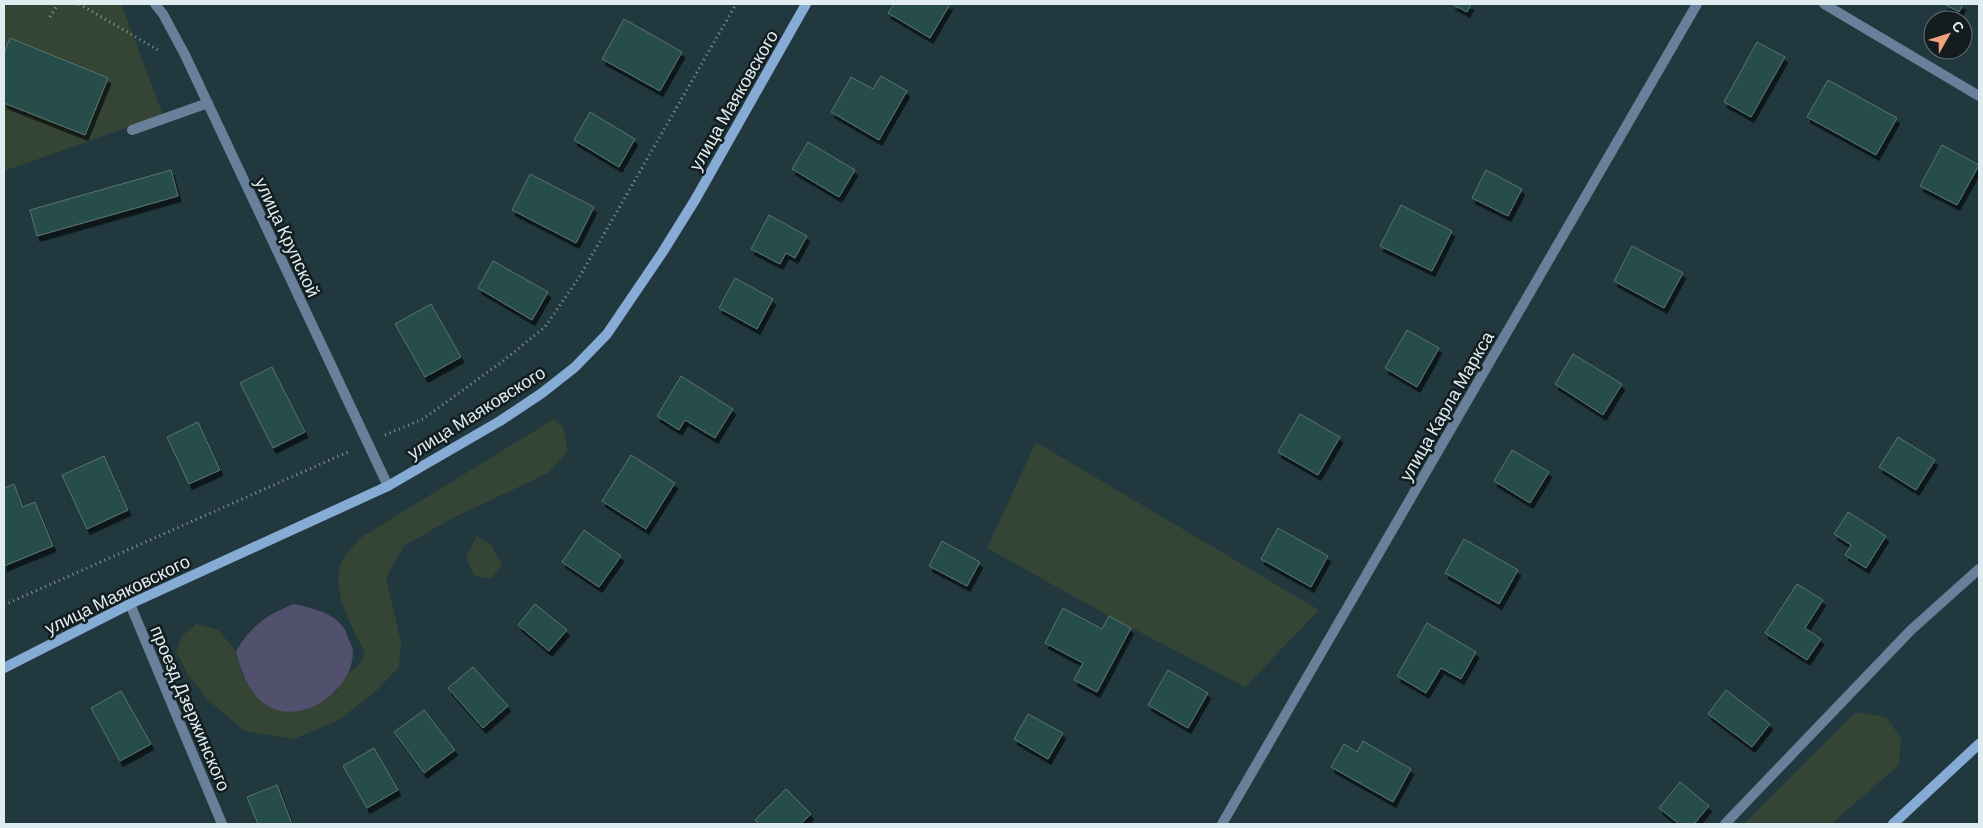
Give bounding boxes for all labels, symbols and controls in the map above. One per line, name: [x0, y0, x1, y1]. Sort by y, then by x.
north arrow: [1923, 10, 1973, 60]
text: С: [1949, 17, 1968, 36]
street label: улица Маяковского: [684, 26, 782, 174]
street label: улица Крупской: [251, 174, 325, 300]
street label: улица Карла Маркса: [1394, 326, 1498, 485]
street label: улица Маяковского: [403, 361, 549, 463]
street label: улица Маяковского: [41, 549, 193, 639]
street label: проезд Дзержинского: [146, 622, 236, 794]

